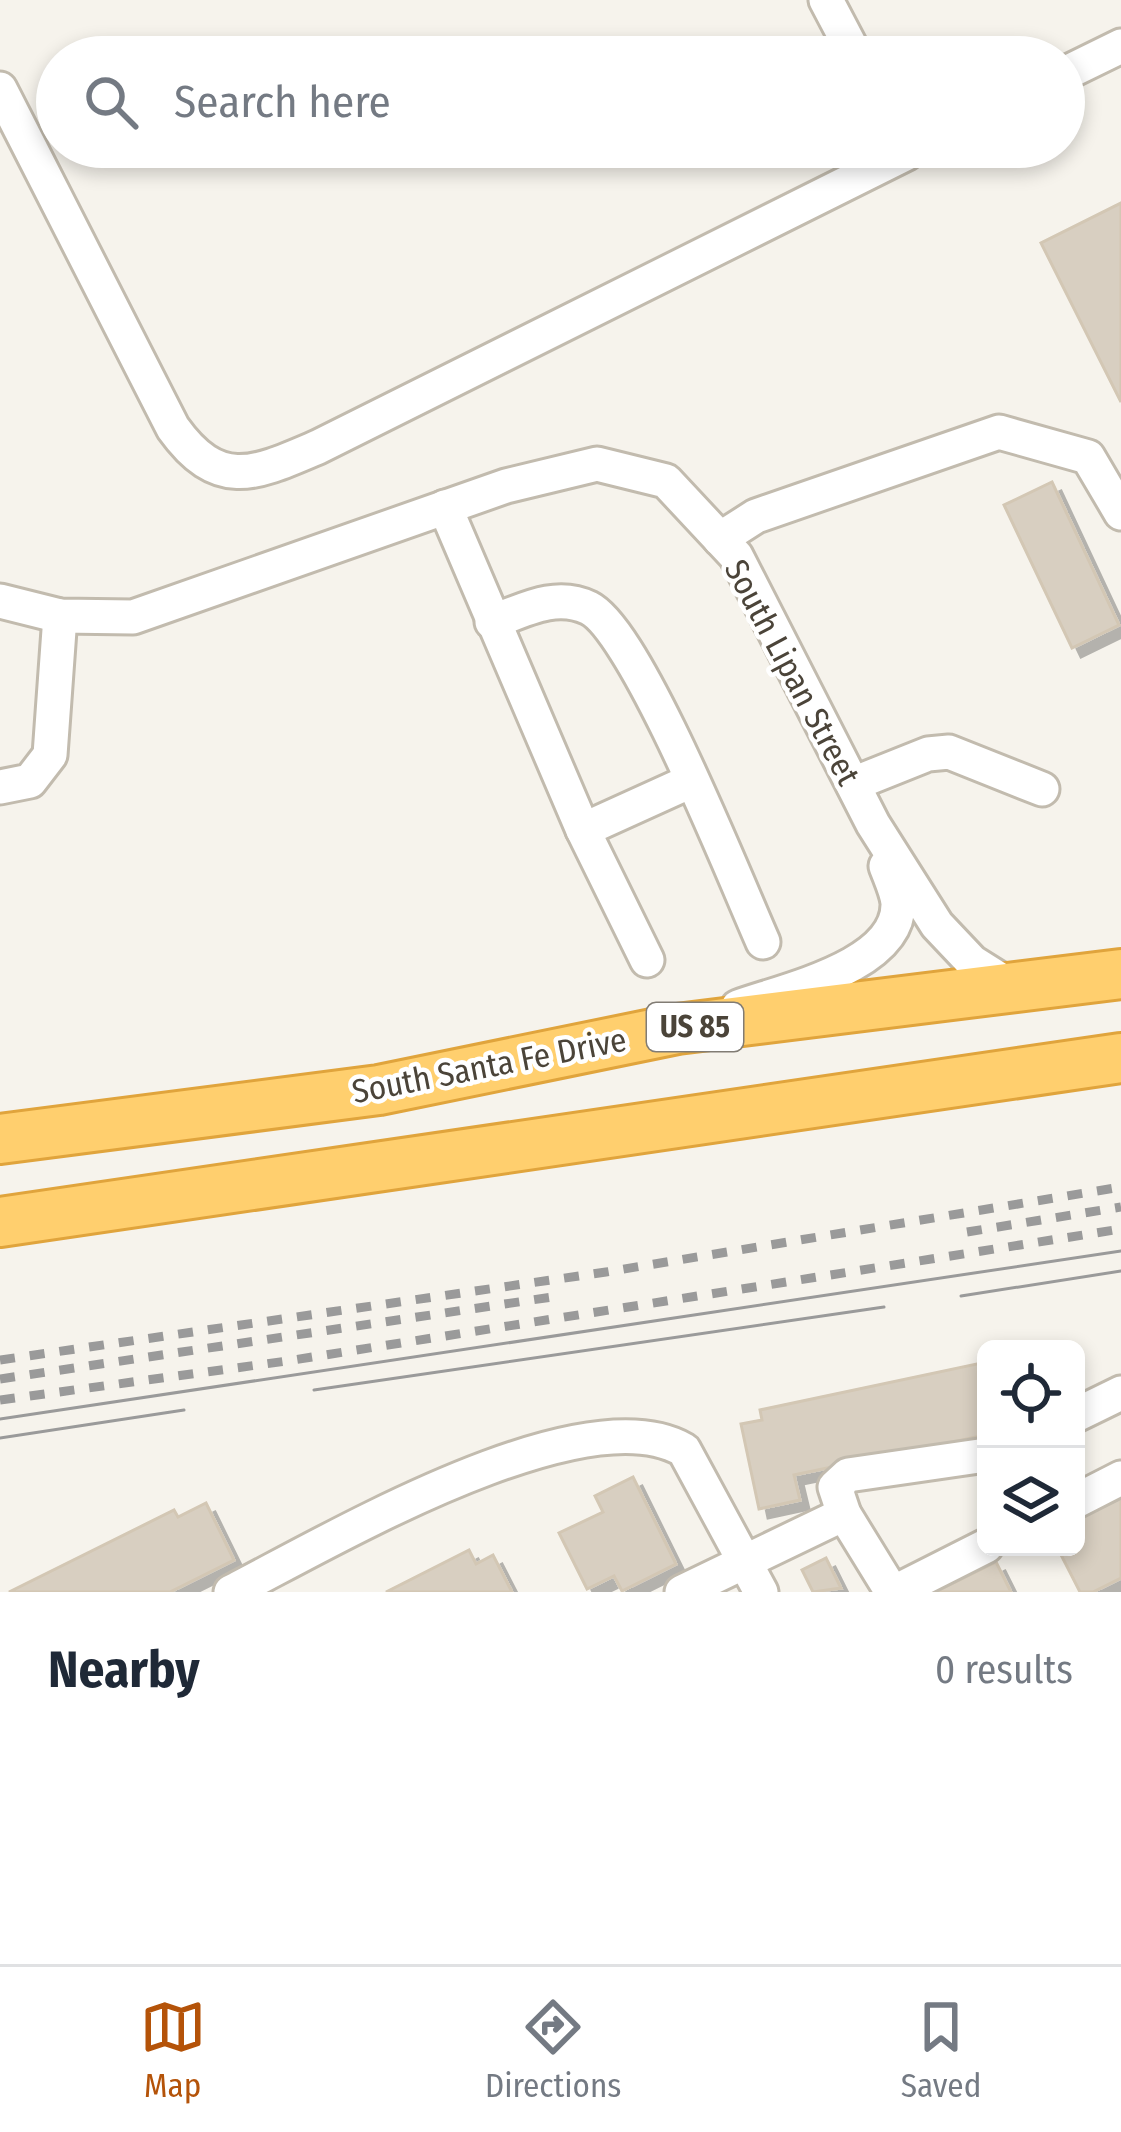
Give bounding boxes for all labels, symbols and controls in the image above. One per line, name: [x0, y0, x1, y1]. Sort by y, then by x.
search box: [36, 36, 1085, 168]
icon: search: [78, 69, 144, 135]
text: Search here: [174, 75, 391, 129]
street label: South Lipan Street: [716, 553, 868, 792]
road number: US 85: [647, 1003, 743, 1051]
street label: South Santa Fe Drive: [349, 1020, 630, 1112]
map controls: [977, 1340, 1085, 1556]
button: locate: [977, 1340, 1085, 1448]
button: layers: [977, 1448, 1085, 1556]
text: Nearby: [48, 1639, 200, 1701]
text: 0 results: [935, 1647, 1073, 1693]
tab: Map: [140, 1994, 206, 2106]
tab: Directions: [485, 1994, 621, 2106]
tab: Saved: [901, 1994, 981, 2106]

